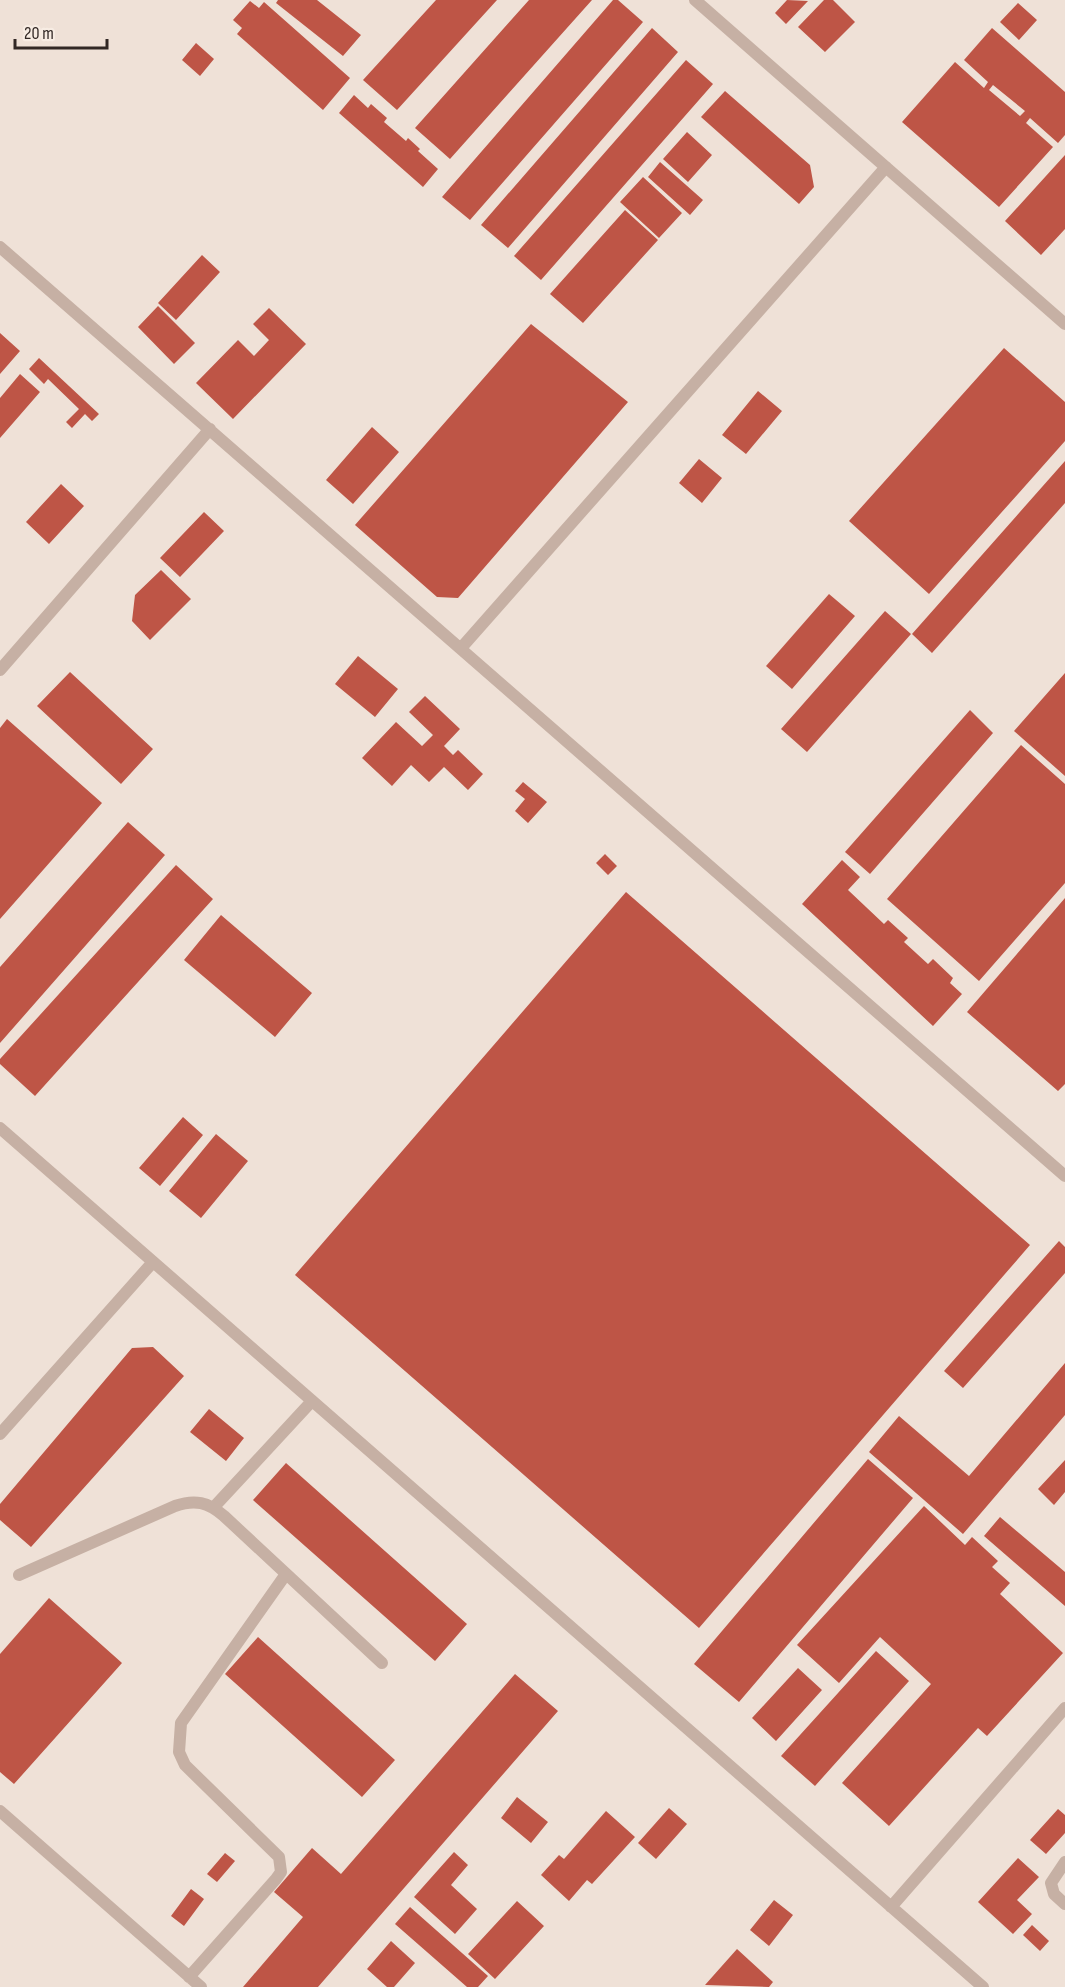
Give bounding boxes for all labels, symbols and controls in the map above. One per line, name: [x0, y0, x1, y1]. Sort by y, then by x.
scale bar: [15, 12, 106, 50]
text: 20 m: [24, 23, 54, 44]

